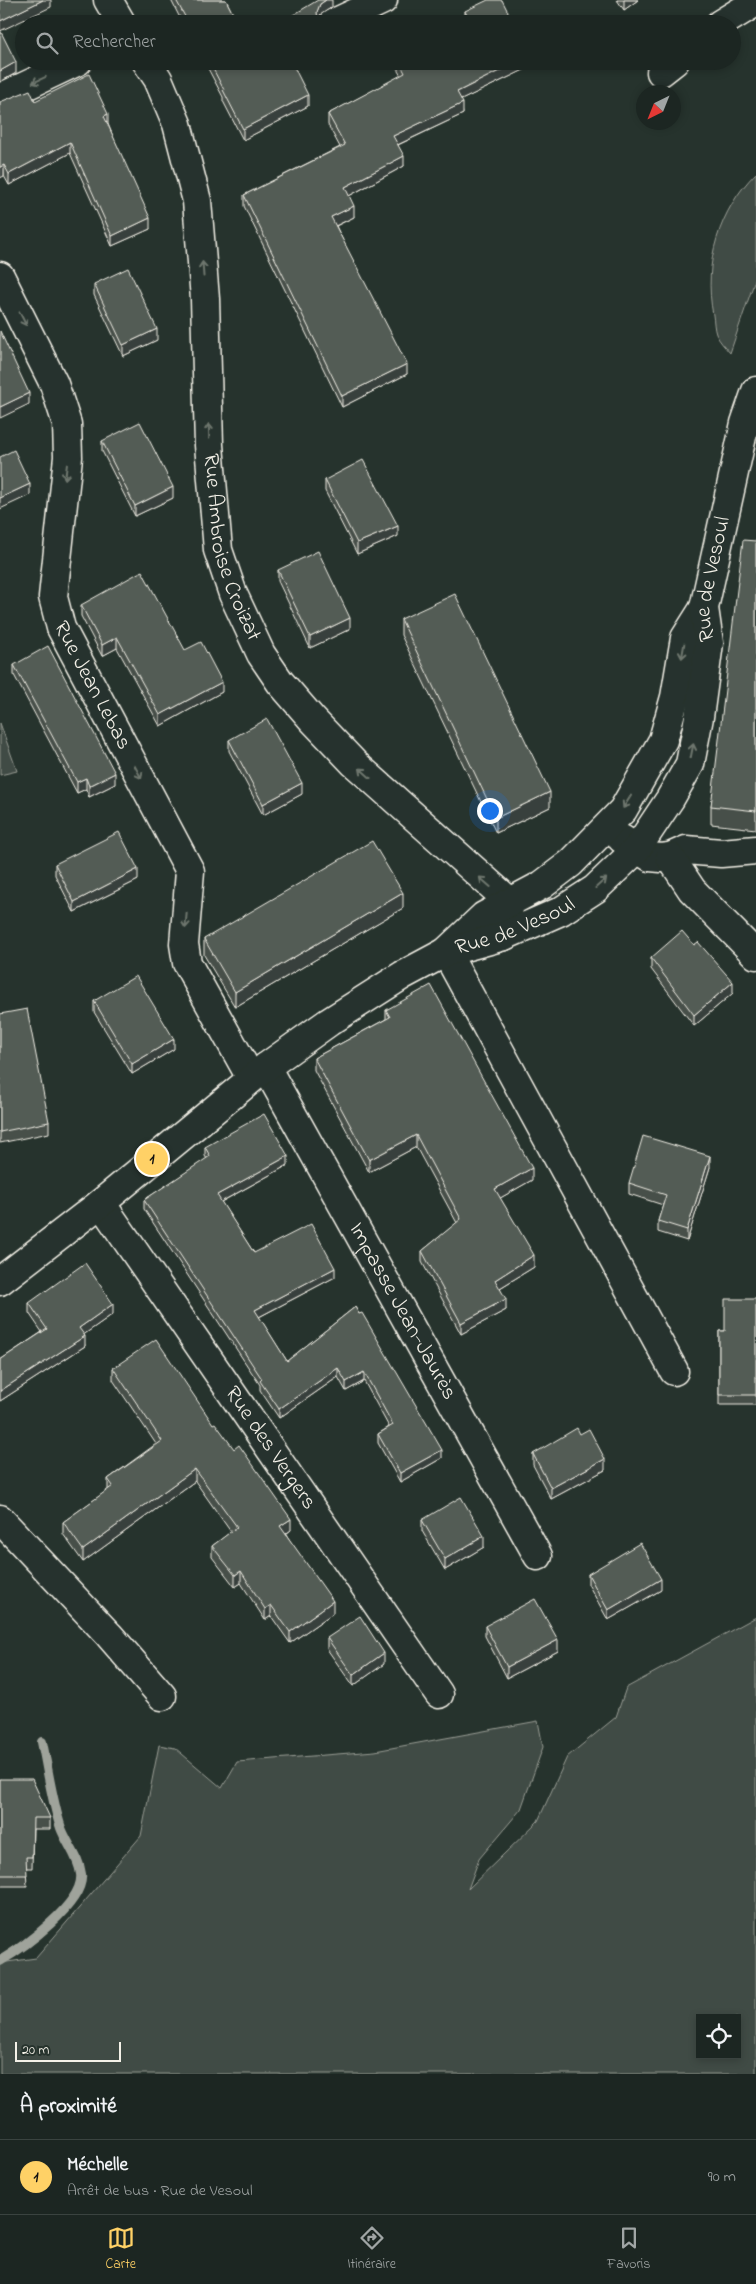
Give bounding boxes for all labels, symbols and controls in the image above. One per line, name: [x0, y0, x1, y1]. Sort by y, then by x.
search box: [15, 15, 741, 70]
icon: search: [33, 29, 61, 57]
text: Rechercher: [73, 29, 156, 56]
one-way arrow: [32, 75, 47, 85]
north arrow: [636, 85, 681, 130]
one-way arrow: [198, 261, 208, 277]
one-way arrow: [19, 311, 28, 326]
one-way arrow: [204, 424, 213, 440]
street label: Rue Ambroise Croizat: [194, 452, 269, 647]
one-way arrow: [61, 464, 71, 480]
street label: Rue de Vesoul: [688, 514, 740, 644]
street label: Rue Jean Lebas: [44, 616, 139, 756]
one-way arrow: [677, 643, 687, 659]
one-way arrow: [688, 744, 698, 760]
one-way arrow: [133, 764, 143, 778]
one-way arrow: [358, 767, 371, 779]
one-way arrow: [622, 794, 632, 808]
your location: [477, 798, 503, 824]
one-way arrow: [479, 876, 492, 888]
one-way arrow: [595, 877, 608, 889]
street label: Rue de Vesoul: [452, 890, 582, 965]
one-way arrow: [181, 913, 190, 929]
pin: 1: [136, 1140, 168, 1178]
street label: Impasse Jean-Jaurès: [340, 1217, 464, 1406]
street label: Rue des Vergers: [216, 1380, 324, 1517]
map controls: [696, 2014, 741, 2059]
button: locate: [696, 2014, 741, 2059]
scale bar: [15, 2039, 121, 2062]
text: 20 m: [22, 2040, 49, 2061]
text: À proximité: [20, 2092, 117, 2122]
text: Méchelle: [67, 2152, 128, 2179]
text: 1: [33, 2165, 39, 2189]
text: 90 m: [708, 2165, 736, 2189]
text: Arrêt de bus · Rue de Vesoul: [67, 2179, 253, 2203]
tab: Carte: [106, 2224, 136, 2275]
tab: Itinéraire: [347, 2224, 396, 2275]
tab: Favoris: [607, 2224, 650, 2275]

